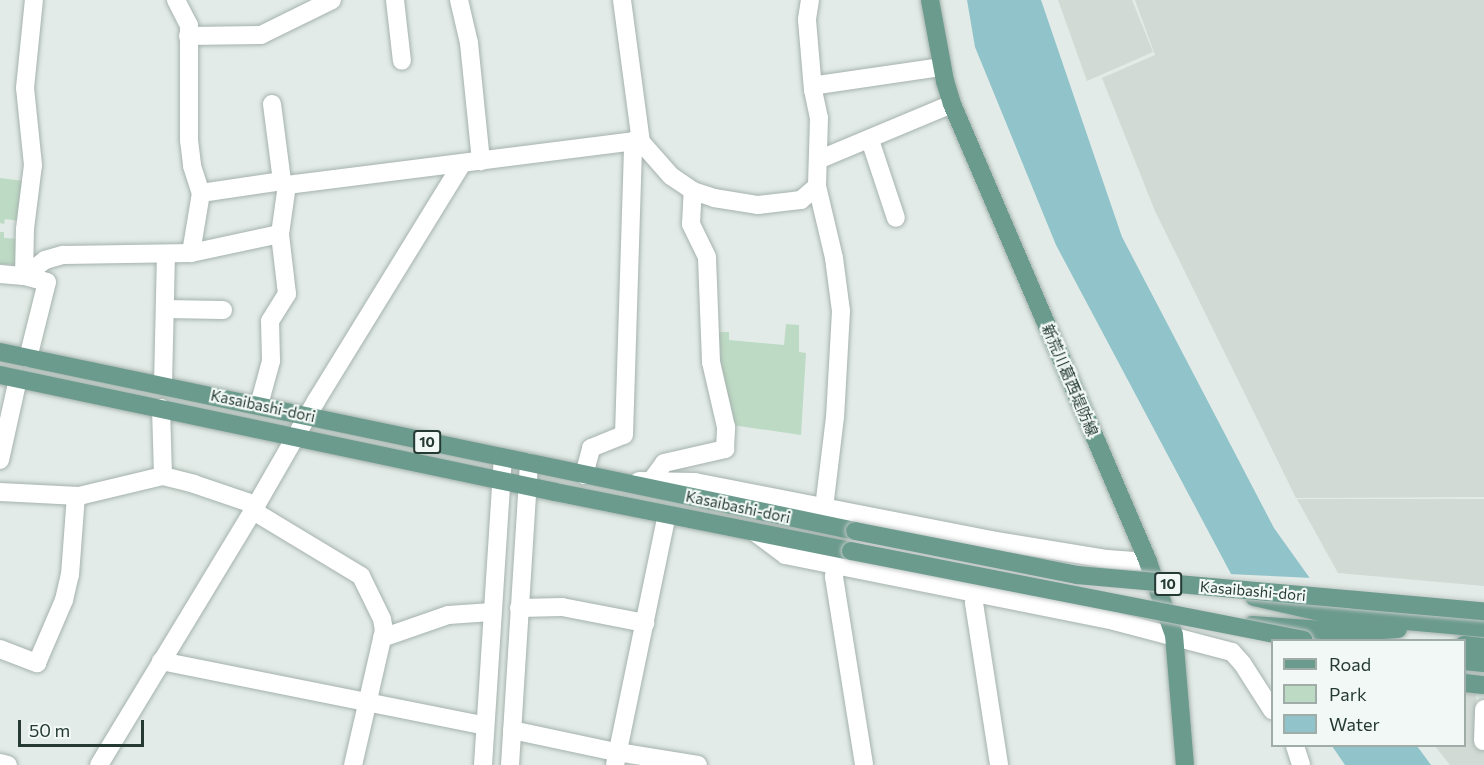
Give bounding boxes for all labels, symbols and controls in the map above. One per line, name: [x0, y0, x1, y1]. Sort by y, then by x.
street label: 新荒川葛西堤防線: [1038, 321, 1102, 439]
street label: Kasaibashi-dori: [209, 386, 317, 426]
road number: 10: [412, 431, 442, 453]
street label: Kasaibashi-dori: [684, 487, 792, 527]
road number: 10: [1153, 573, 1183, 595]
street label: Kasaibashi-dori: [1199, 577, 1307, 605]
legend: [1271, 639, 1466, 747]
text: Road: [1329, 653, 1371, 675]
text: Park: [1329, 683, 1367, 705]
scale bar: [21, 708, 147, 746]
text: Water: [1329, 713, 1380, 735]
text: 50 m: [29, 719, 70, 741]

